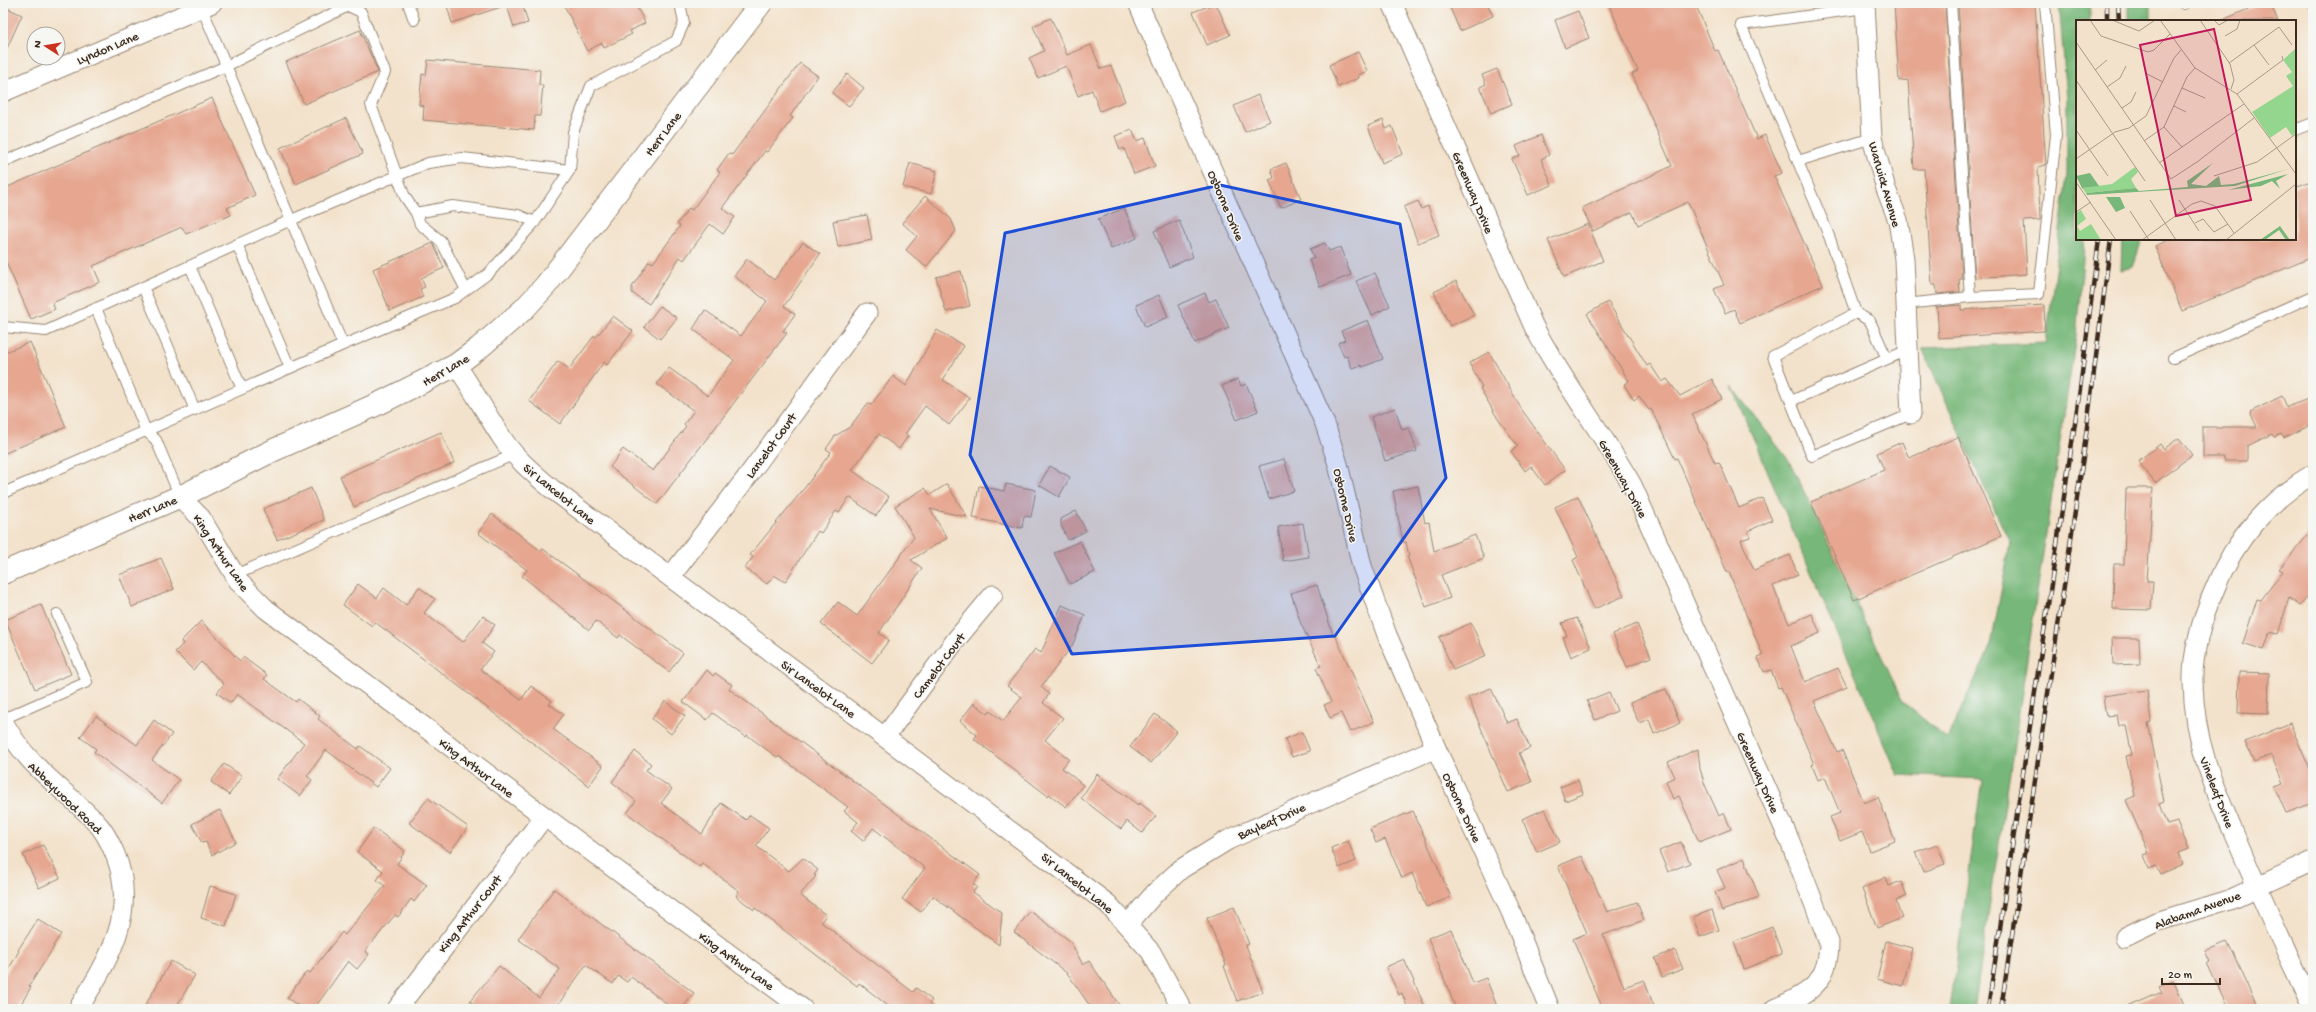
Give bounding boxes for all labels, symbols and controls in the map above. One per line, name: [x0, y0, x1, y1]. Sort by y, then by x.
inset map: [2076, 20, 2296, 240]
north arrow: [26, 26, 66, 66]
street label: Lyndon Lane: [75, 29, 141, 69]
text: N: [32, 40, 45, 49]
street label: Herr Lane: [643, 109, 686, 159]
street label: Warwick Avenue: [1864, 140, 1903, 229]
street label: Greenway Drive: [1448, 150, 1496, 236]
street label: Osborne Drive: [1203, 168, 1246, 244]
street label: Herr Lane: [420, 352, 472, 390]
street label: Lancelot Court: [743, 410, 802, 482]
street label: Greenway Drive: [1594, 437, 1650, 521]
street label: Sir Lancelot Lane: [519, 461, 598, 529]
street label: Osborne Drive: [1329, 467, 1360, 544]
street label: Herr Lane: [126, 493, 180, 527]
street label: King Arthur Lane: [189, 512, 251, 595]
street label: Camelot Court: [911, 629, 970, 702]
street label: Sir Lancelot Lane: [777, 658, 858, 722]
street label: Greenway Drive: [1732, 730, 1781, 816]
street label: King Arthur Lane: [435, 736, 516, 802]
street label: Vineleaf Drive: [2195, 754, 2236, 831]
street label: Abbeywood Road: [24, 760, 105, 839]
street label: Osborne Drive: [1438, 771, 1484, 846]
street label: Bayleaf Drive: [1235, 801, 1308, 844]
street label: Sir Lancelot Lane: [1037, 850, 1116, 918]
street label: King Arthur Court: [436, 871, 507, 957]
street label: Alabama Avenue: [2153, 889, 2243, 934]
street label: King Arthur Lane: [695, 930, 777, 995]
scale bar: [2162, 960, 2220, 986]
text: 20 m: [2168, 969, 2193, 983]

